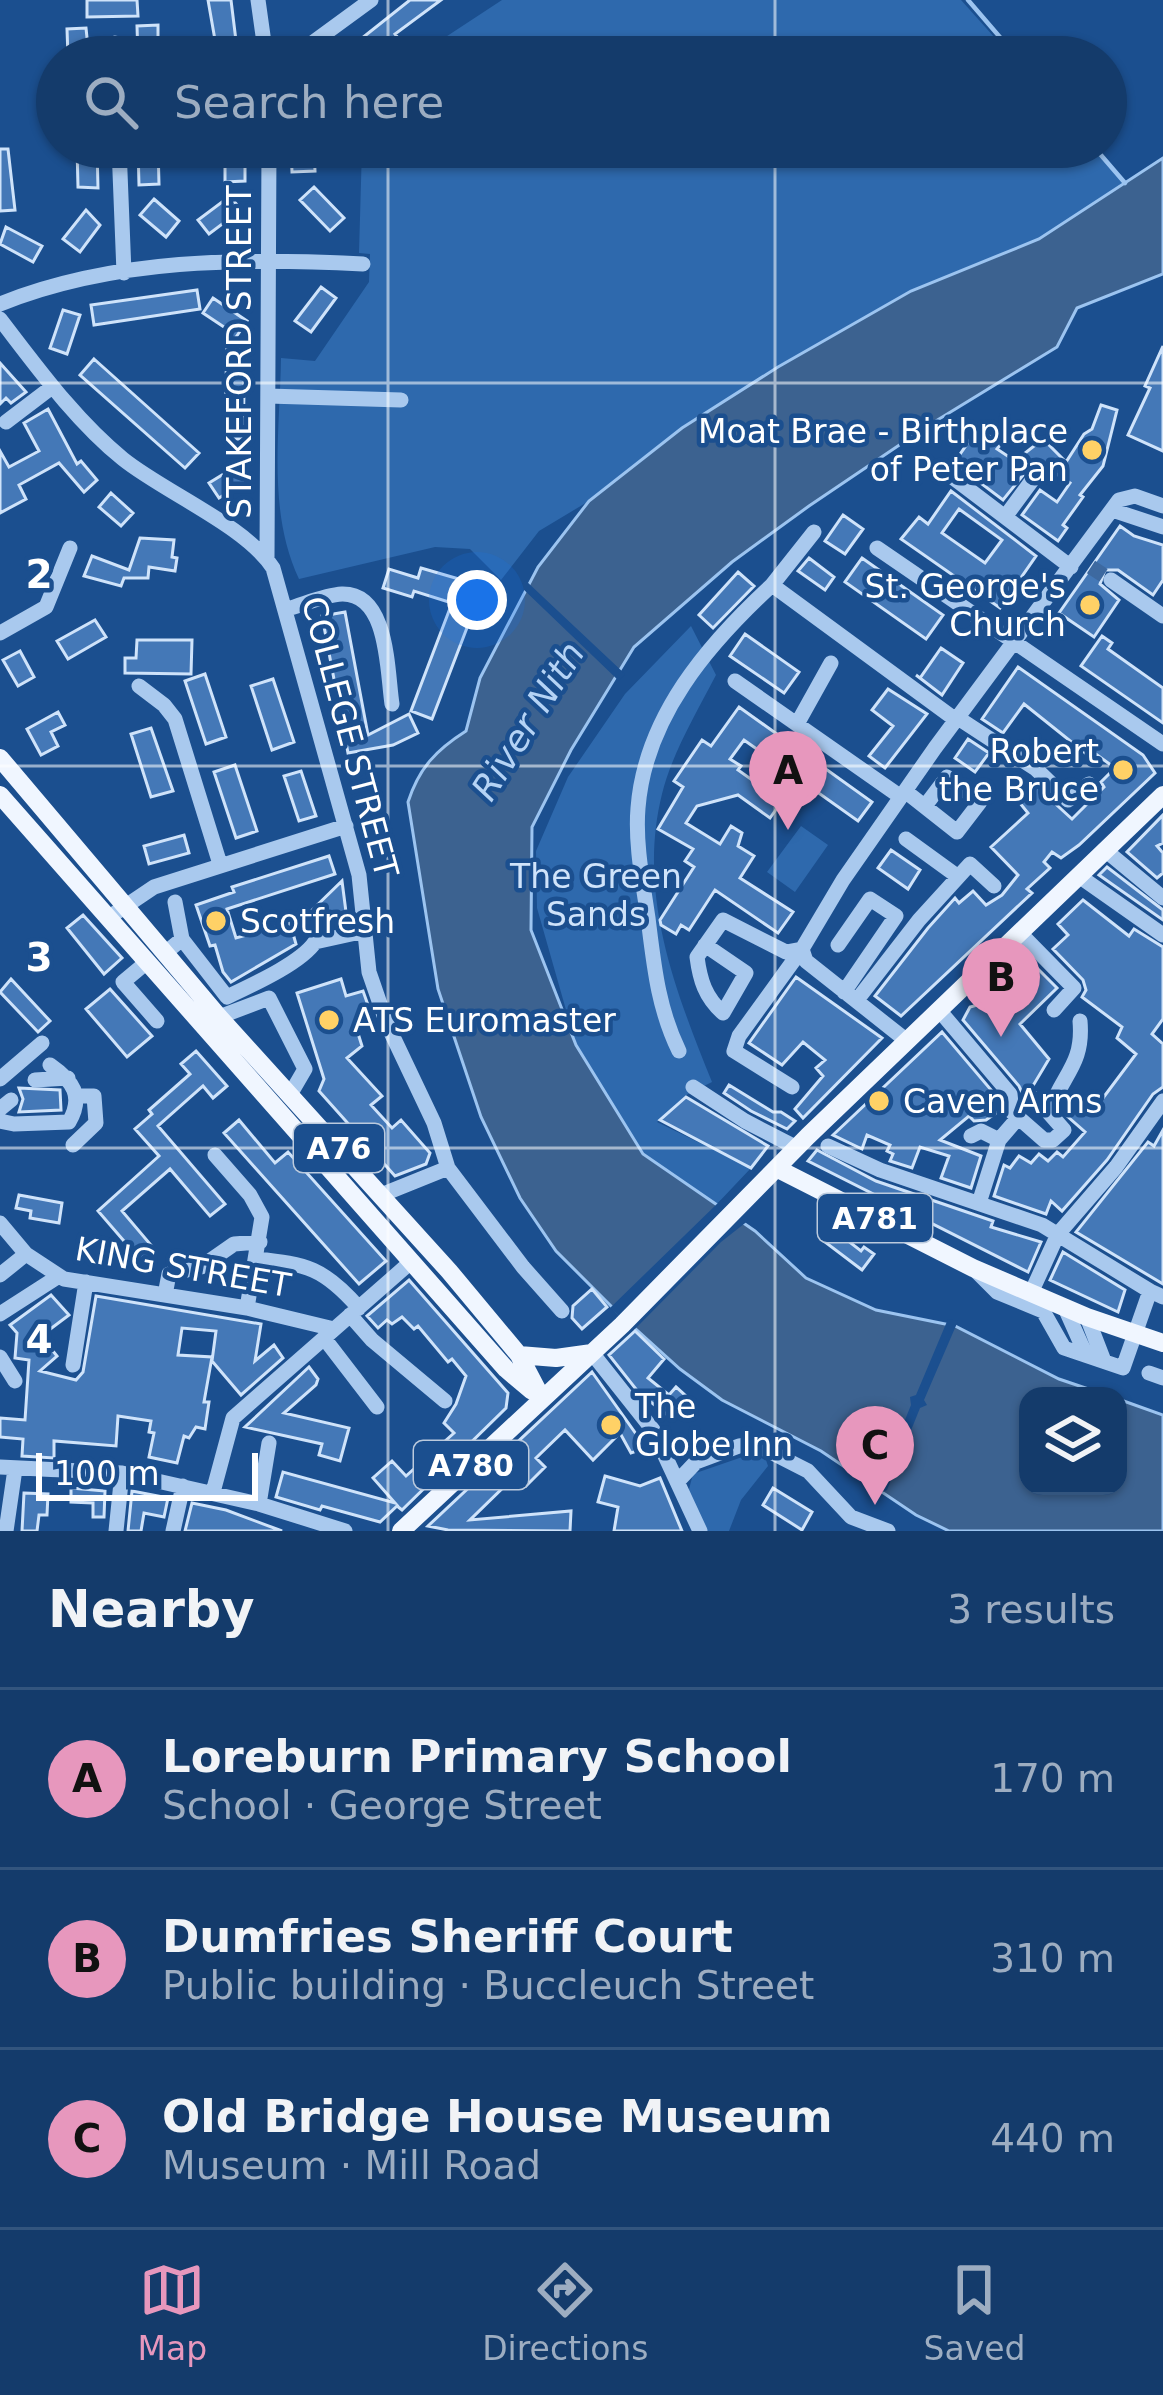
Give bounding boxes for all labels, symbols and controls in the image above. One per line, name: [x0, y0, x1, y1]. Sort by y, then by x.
search box: [36, 36, 1127, 168]
icon: search: [78, 69, 144, 135]
text: Search here: [174, 76, 444, 129]
street label: STAKEFORD STREET: [220, 185, 259, 519]
place label: Moat Brae - Birthplace of Peter Pan: [698, 412, 1068, 489]
marker: Moat Brae - Birthplace of Peter Pan: [1079, 437, 1105, 463]
text: 2: [25, 552, 53, 597]
place label: St. George's Church: [865, 567, 1066, 644]
your location: [447, 570, 507, 630]
street label: COLLEGE STREET: [294, 592, 407, 883]
marker: St. George's Church: [1077, 592, 1103, 618]
water label: River Nith: [463, 634, 593, 808]
pin: A: [749, 731, 827, 830]
place label: Robert the Bruce: [939, 732, 1099, 809]
marker: Robert the Bruce: [1110, 757, 1136, 783]
park label: The Green Sands: [509, 857, 682, 934]
place label: Scotfresh: [240, 902, 395, 941]
marker: Scotfresh: [203, 908, 229, 934]
text: 3: [25, 935, 53, 980]
pin: B: [962, 938, 1040, 1037]
place label: ATS Euromaster: [353, 1001, 616, 1040]
marker: ATS Euromaster: [316, 1007, 342, 1033]
place label: Caven Arms: [903, 1082, 1102, 1121]
marker: Caven Arms: [866, 1088, 892, 1114]
road number: A76: [294, 1124, 384, 1172]
road number: A781: [818, 1194, 932, 1242]
street label: KING STREET: [72, 1229, 295, 1305]
text: 4: [25, 1317, 53, 1362]
place label: The Globe Inn: [634, 1387, 793, 1464]
map controls: [1019, 1387, 1127, 1495]
button: layers: [1019, 1387, 1127, 1495]
pin: C: [836, 1406, 914, 1505]
marker: The Globe Inn: [598, 1412, 624, 1438]
road number: A780: [414, 1441, 528, 1489]
scale bar: [36, 1447, 258, 1500]
text: 100 m: [54, 1454, 160, 1493]
text: Nearby: [48, 1580, 255, 1639]
text: 3 results: [947, 1587, 1115, 1632]
text: Loreburn Primary School: [162, 1730, 792, 1783]
text: A: [72, 1756, 102, 1801]
text: 170 m: [990, 1756, 1115, 1801]
text: School · George Street: [162, 1783, 602, 1828]
text: Dumfries Sheriff Court: [162, 1910, 733, 1963]
text: B: [72, 1936, 102, 1981]
text: 310 m: [990, 1936, 1115, 1981]
text: Public building · Buccleuch Street: [162, 1963, 814, 2008]
text: Old Bridge House Museum: [162, 2090, 833, 2143]
text: C: [73, 2116, 101, 2161]
text: 440 m: [990, 2116, 1115, 2161]
text: Museum · Mill Road: [162, 2143, 541, 2188]
tab: Map: [138, 2257, 207, 2368]
tab: Directions: [482, 2257, 648, 2368]
tab: Saved: [924, 2257, 1025, 2368]

